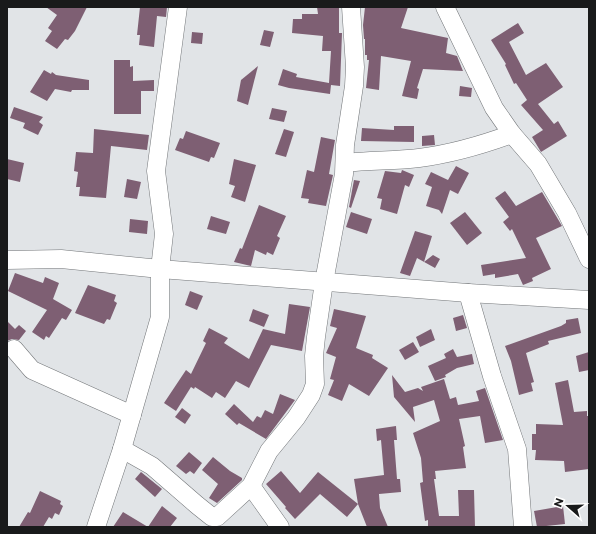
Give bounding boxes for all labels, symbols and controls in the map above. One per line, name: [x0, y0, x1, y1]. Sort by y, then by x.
north arrow: [548, 486, 588, 526]
text: N: [551, 496, 567, 509]

